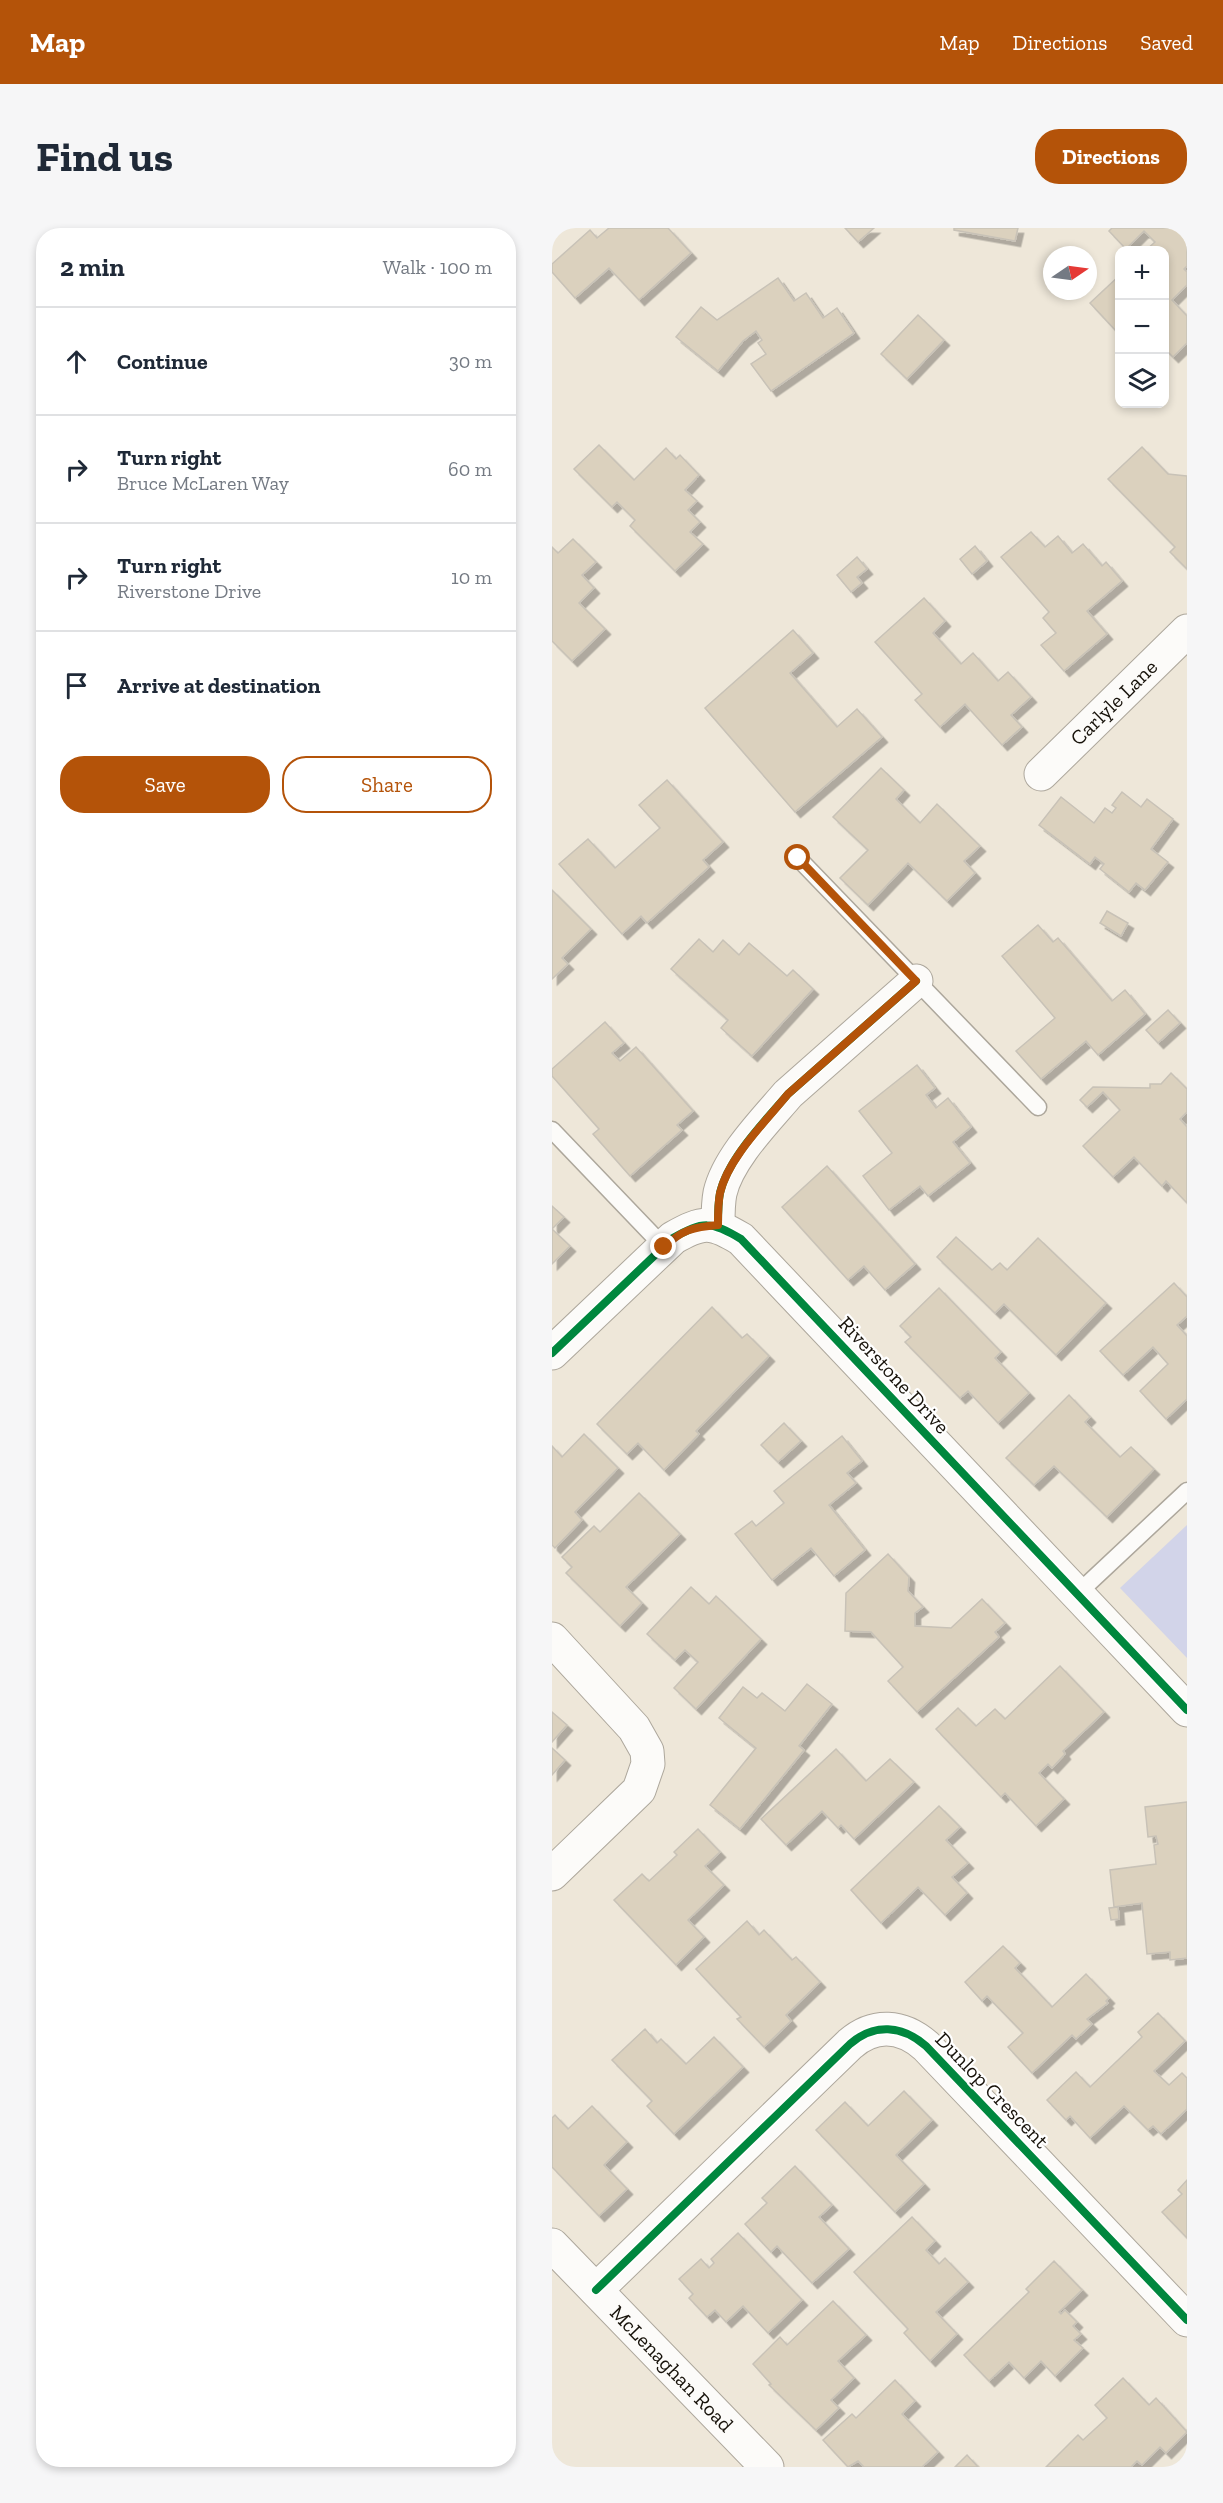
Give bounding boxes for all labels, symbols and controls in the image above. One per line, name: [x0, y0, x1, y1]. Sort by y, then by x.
text: Map: [30, 26, 85, 59]
text: Map: [940, 30, 980, 55]
text: Directions: [1013, 30, 1107, 55]
text: Saved: [1140, 30, 1193, 55]
button: Directions: [1035, 129, 1187, 184]
text: Find us: [36, 131, 173, 182]
north arrow: [1043, 246, 1097, 300]
map controls: [1115, 246, 1169, 408]
button: +: [1115, 246, 1169, 300]
text: 2 min: [60, 251, 125, 283]
text: Walk · 100 m: [383, 255, 492, 279]
button: −: [1115, 300, 1169, 354]
icon: ahead: [60, 345, 93, 378]
text: Continue: [117, 348, 208, 375]
text: 30 m: [449, 349, 492, 373]
button: layers: [1115, 354, 1169, 408]
text: Turn right: [117, 444, 221, 471]
icon: right: [60, 453, 93, 486]
text: 60 m: [448, 457, 492, 481]
text: Bruce McLaren Way: [117, 471, 289, 495]
text: Turn right: [117, 552, 221, 579]
icon: right: [60, 561, 93, 594]
text: 10 m: [451, 565, 492, 589]
text: Riverstone Drive: [117, 579, 261, 603]
street label: Carlyle Lane: [1065, 654, 1162, 750]
icon: arrive: [60, 669, 93, 702]
text: Arrive at destination: [117, 672, 320, 699]
button: Save: [60, 756, 270, 813]
button: Share: [282, 756, 492, 813]
route start: [784, 844, 810, 870]
route end: [650, 1233, 676, 1259]
street label: Riverstone Drive: [834, 1311, 955, 1439]
street label: Dunlop Crescent: [931, 2026, 1054, 2153]
street label: McLenaghan Road: [605, 2300, 739, 2437]

